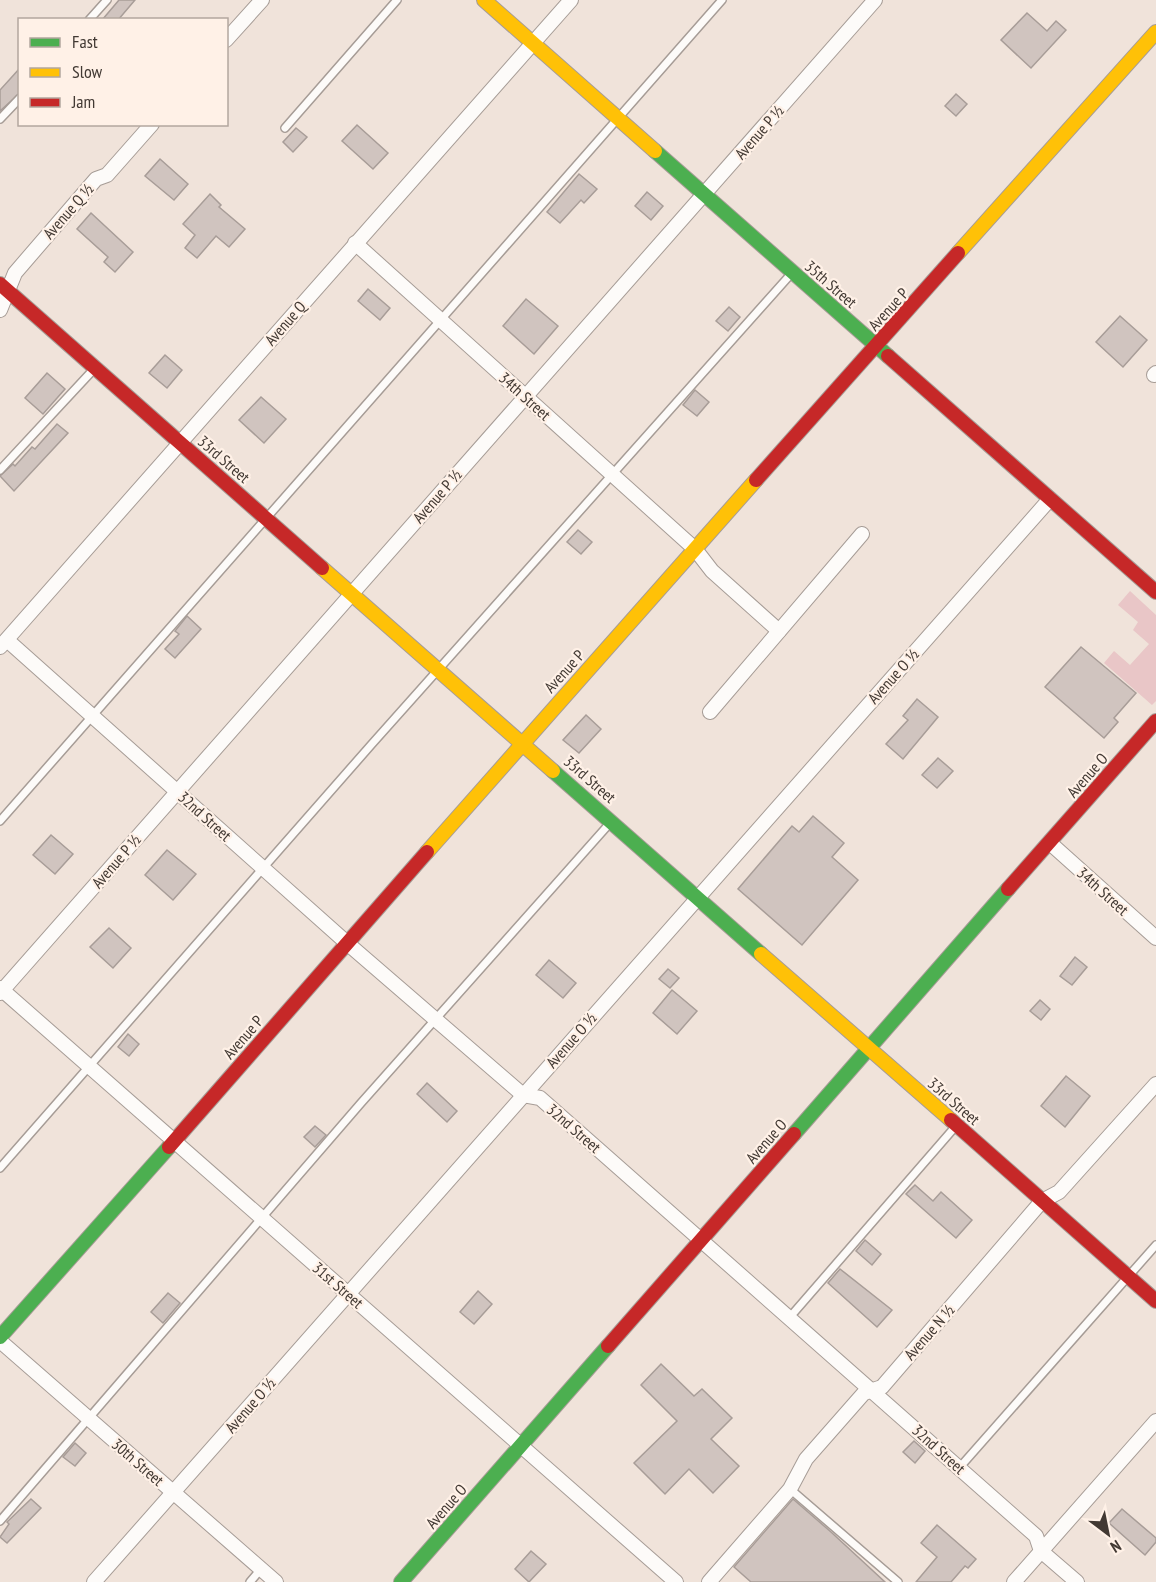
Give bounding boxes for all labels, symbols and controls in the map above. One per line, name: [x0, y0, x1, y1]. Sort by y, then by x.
legend: [18, 18, 228, 126]
text: Fast: [72, 30, 98, 53]
text: Slow: [72, 60, 103, 83]
text: Jam: [71, 90, 95, 113]
street label: Avenue P ½: [730, 101, 788, 163]
street label: Avenue Q ½: [38, 179, 98, 243]
street label: 35th Street: [801, 256, 862, 312]
street label: Avenue P: [863, 283, 913, 335]
street label: Avenue Q: [260, 296, 311, 349]
street label: 34th Street: [495, 368, 555, 425]
street label: 33rd Street: [194, 431, 254, 487]
street label: Avenue P ½: [408, 465, 466, 527]
street label: Avenue O ½: [863, 644, 923, 708]
street label: Avenue P: [539, 645, 589, 697]
street label: Avenue O: [1062, 748, 1112, 801]
street label: 33rd Street: [560, 751, 620, 807]
street label: 32nd Street: [174, 787, 236, 846]
street label: Avenue P ½: [87, 830, 145, 892]
street label: 34th Street: [1073, 863, 1133, 920]
street label: Avenue O ½: [541, 1008, 601, 1072]
street label: Avenue P: [219, 1011, 267, 1063]
street label: 33rd Street: [924, 1073, 984, 1129]
street label: 32nd Street: [543, 1099, 605, 1157]
street label: Avenue O: [741, 1114, 791, 1167]
street label: 31st Street: [309, 1258, 368, 1313]
street label: Avenue N ½: [899, 1300, 959, 1364]
street label: Avenue O ½: [220, 1373, 280, 1437]
street label: 32nd Street: [908, 1420, 970, 1479]
street label: 30th Street: [108, 1434, 169, 1490]
street label: Avenue O: [421, 1479, 471, 1532]
north arrow: [1078, 1504, 1138, 1564]
text: N: [1107, 1536, 1125, 1557]

